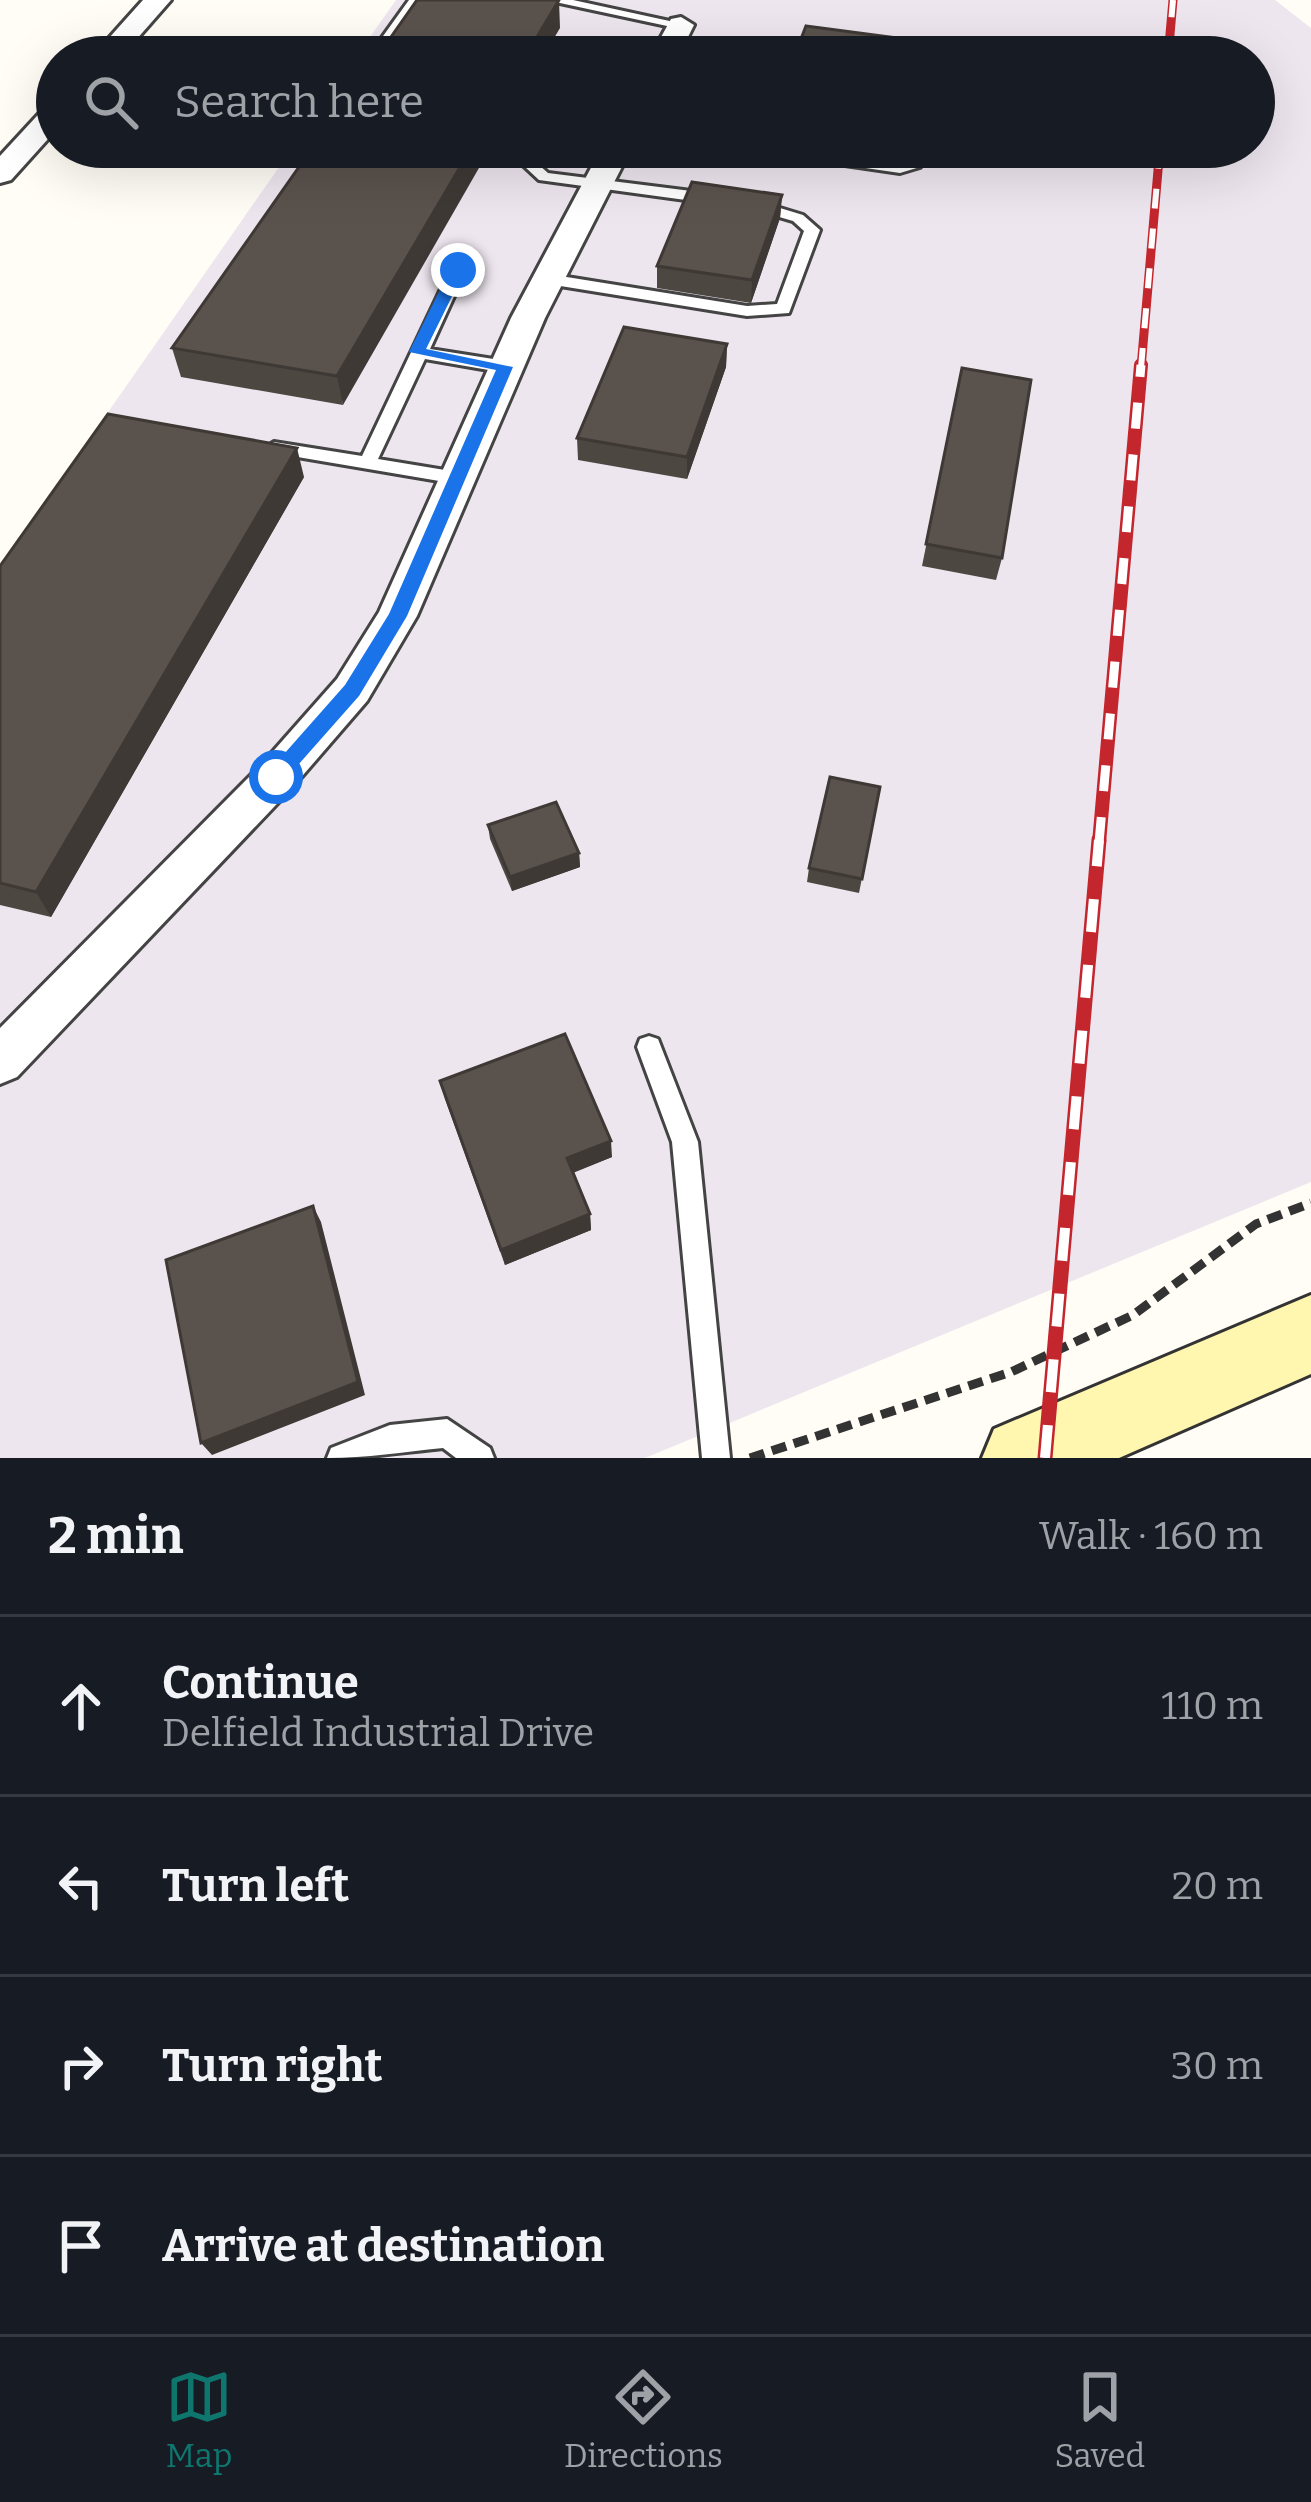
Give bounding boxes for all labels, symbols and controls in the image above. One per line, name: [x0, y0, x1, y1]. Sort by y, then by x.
search box: [36, 36, 1275, 168]
icon: search: [78, 69, 144, 135]
text: Search here: [174, 75, 424, 129]
route end: [431, 243, 485, 297]
route start: [249, 750, 303, 804]
text: 2 min: [48, 1505, 184, 1567]
text: Walk · 160 m: [1039, 1513, 1263, 1559]
text: Continue: [162, 1656, 359, 1710]
icon: ahead: [48, 1673, 114, 1739]
text: 110 m: [1161, 1683, 1263, 1729]
text: Delfield Industrial Drive: [162, 1710, 594, 1756]
icon: left: [48, 1853, 114, 1919]
text: Turn left: [162, 1859, 349, 1913]
text: 20 m: [1172, 1863, 1263, 1909]
icon: right: [48, 2033, 114, 2099]
text: Turn right: [162, 2039, 382, 2093]
text: 30 m: [1171, 2043, 1263, 2089]
icon: arrive: [48, 2213, 114, 2279]
text: Arrive at destination: [162, 2219, 604, 2273]
tab: Map: [166, 2364, 232, 2476]
tab: Directions: [564, 2364, 723, 2476]
tab: Saved: [1055, 2364, 1145, 2476]

